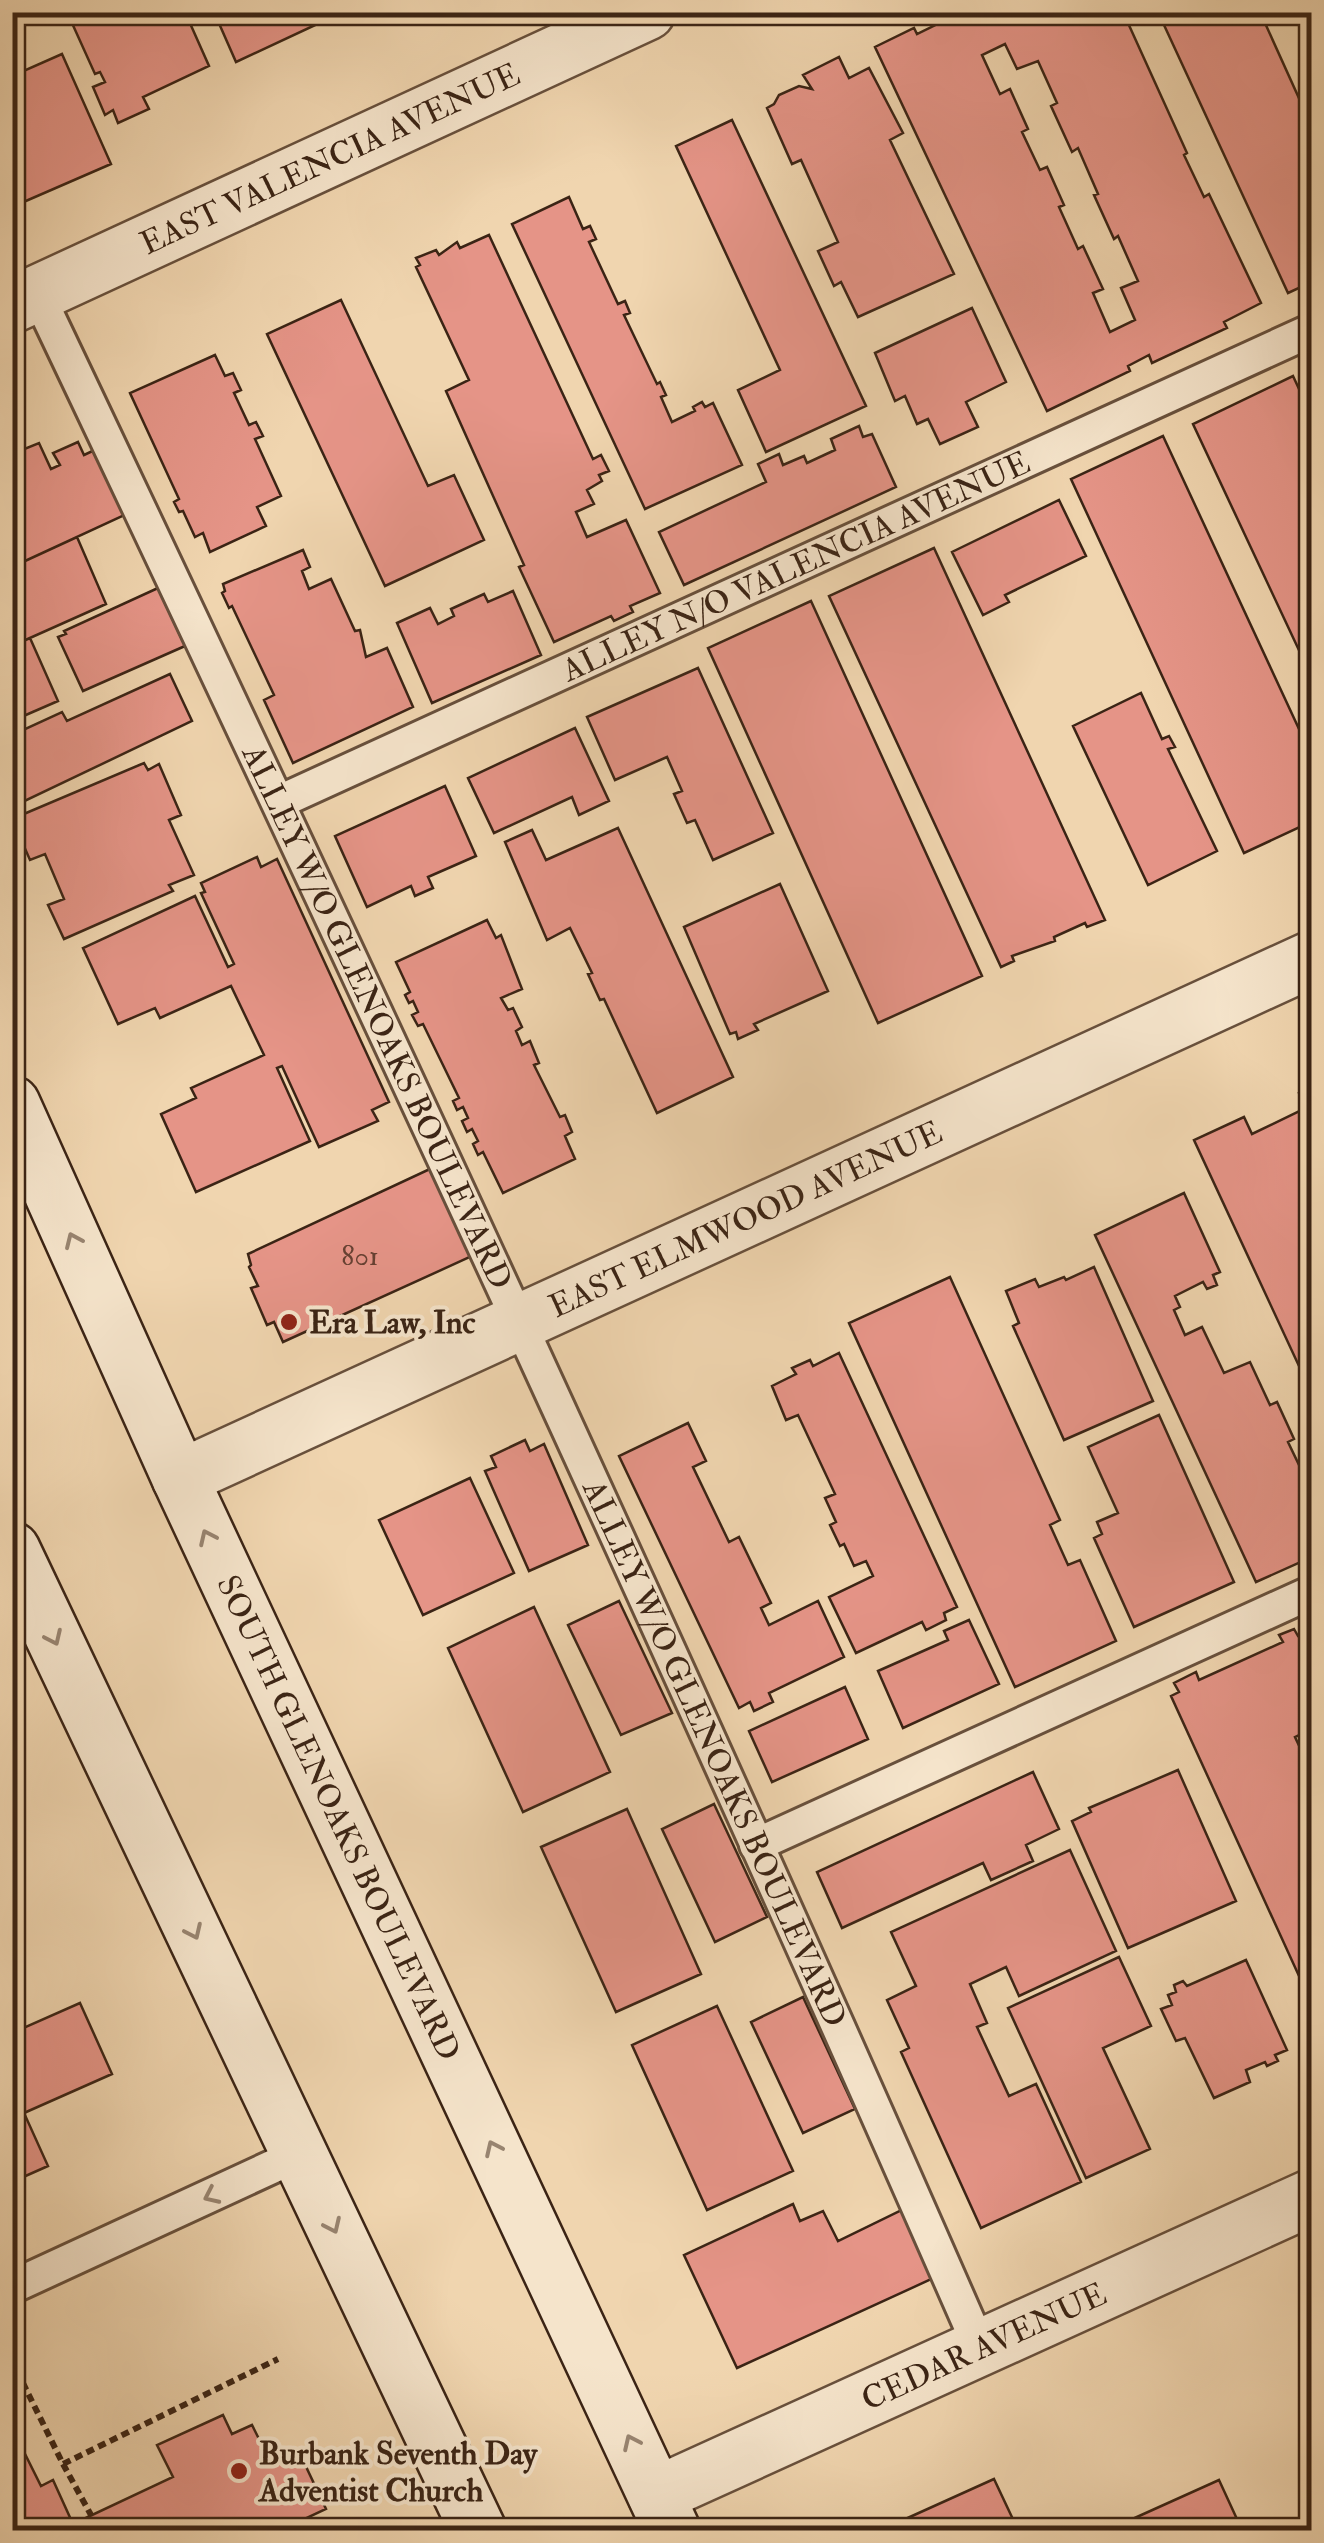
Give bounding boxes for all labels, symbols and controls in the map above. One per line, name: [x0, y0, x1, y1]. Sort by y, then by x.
street label: EAST VALENCIA AVENUE: [134, 54, 526, 264]
street label: ALLEY N/O VALENCIA AVENUE: [555, 443, 1036, 691]
street label: ALLEY W/O GLENOAKS BOULEVARD: [232, 738, 520, 1296]
street label: EAST ELMWOOD AVENUE: [543, 1112, 949, 1327]
one-way arrow: [65, 1232, 85, 1250]
house number: 801: [341, 1239, 379, 1274]
place label: Era Law, Inc: [309, 1303, 476, 1343]
marker: Era Law, Inc: [278, 1311, 300, 1333]
street label: ALLEY W/O GLENOAKS BOULEVARD: [573, 1473, 855, 2033]
one-way arrow: [199, 1529, 219, 1547]
street label: SOUTH GLENOAKS BOULEVARD: [207, 1569, 469, 2067]
one-way arrow: [42, 1628, 62, 1646]
one-way arrow: [181, 1922, 201, 1940]
one-way arrow: [486, 2140, 506, 2158]
one-way arrow: [203, 2183, 221, 2203]
one-way arrow: [321, 2215, 341, 2233]
street label: CEDAR AVENUE: [855, 2274, 1113, 2420]
place label: Burbank Seventh Day Adventist Church: [257, 2434, 538, 2511]
one-way arrow: [624, 2434, 644, 2452]
marker: Burbank Seventh Day Adventist Church: [228, 2460, 250, 2482]

